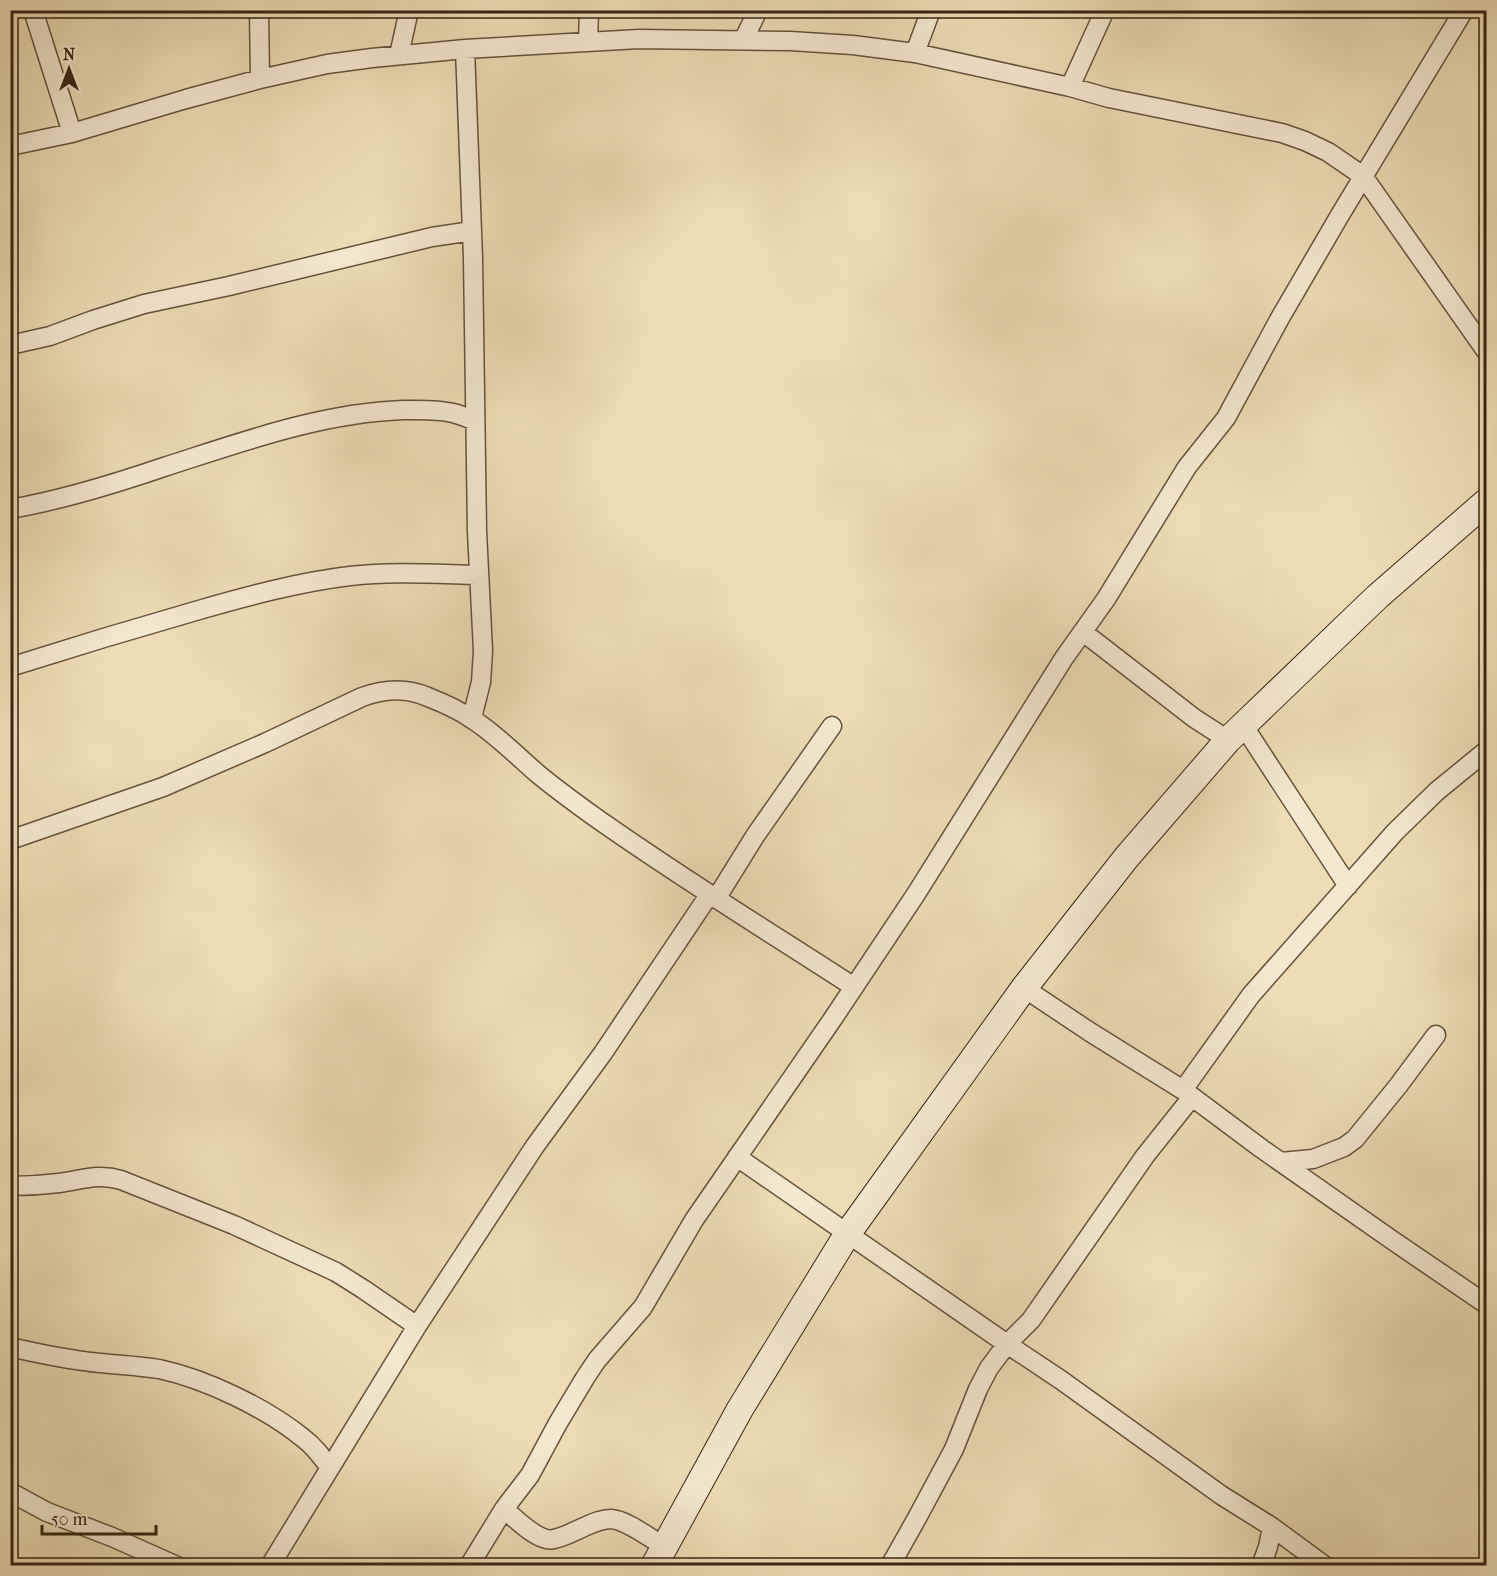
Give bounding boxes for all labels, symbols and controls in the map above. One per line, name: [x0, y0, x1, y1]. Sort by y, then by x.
north arrow: [39, 39, 99, 99]
text: N: [63, 45, 76, 64]
scale bar: [42, 1498, 156, 1536]
text: 50 m: [51, 1509, 88, 1530]

